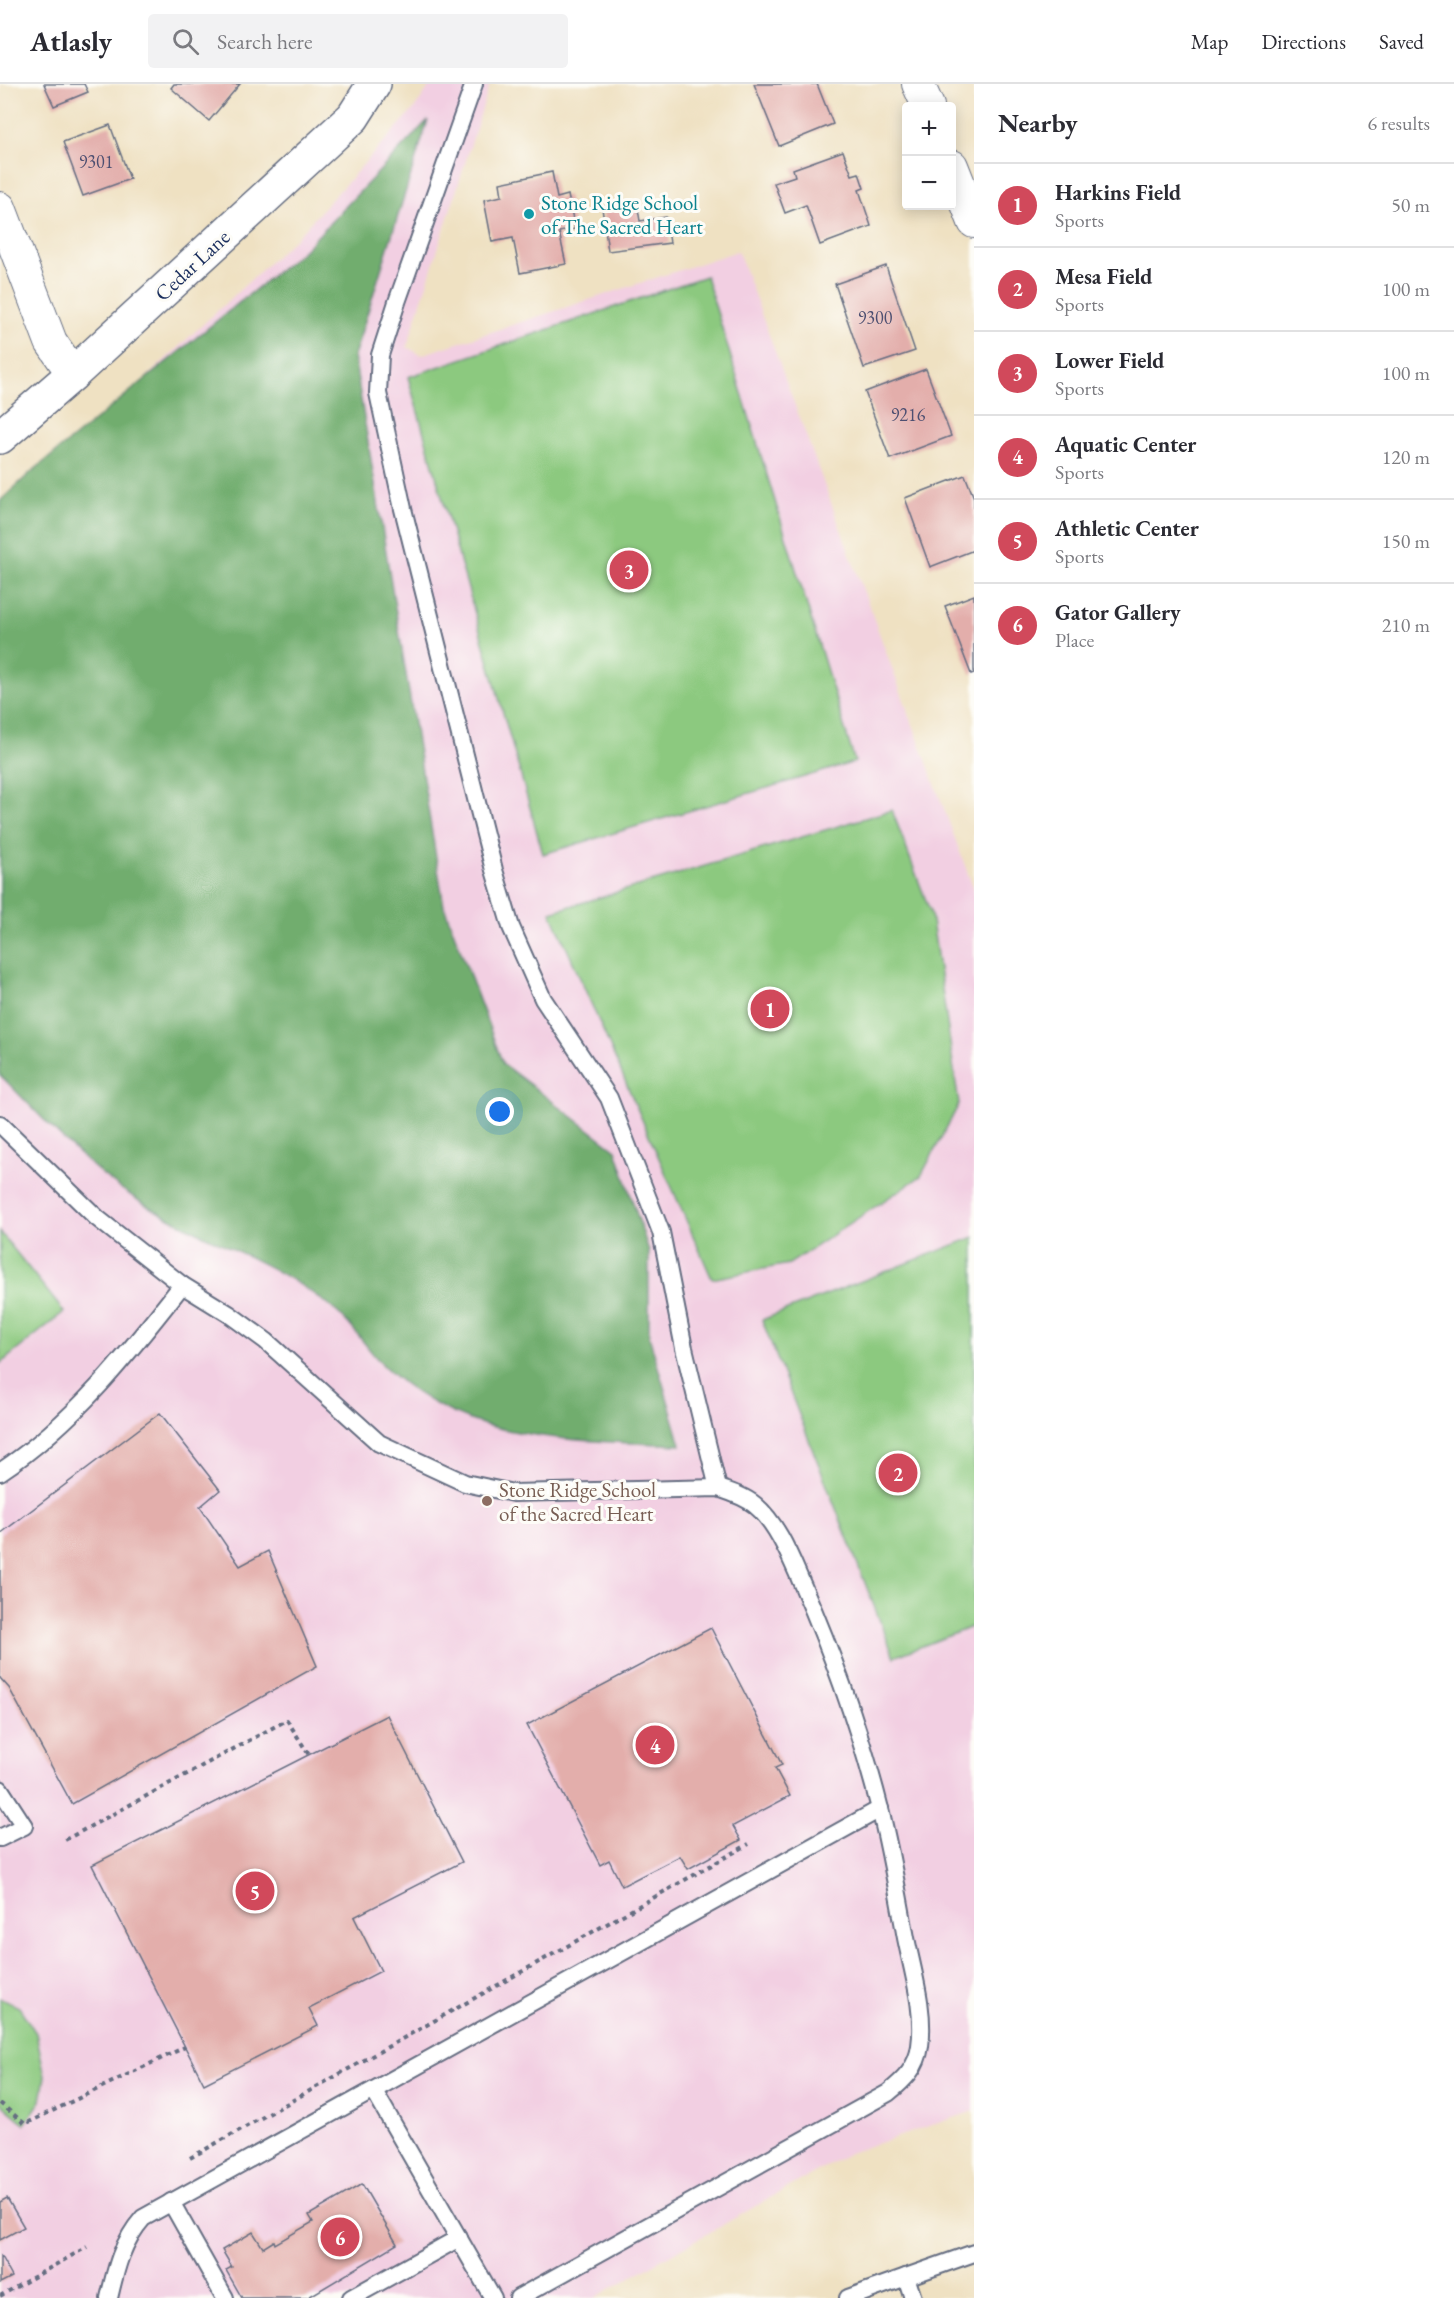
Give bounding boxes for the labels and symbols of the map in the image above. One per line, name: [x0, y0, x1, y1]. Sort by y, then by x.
house number: 9301: [79, 150, 113, 173]
place label: Stone Ridge School of The Sacred Heart: [541, 189, 703, 240]
marker: Stone Ridge School of The Sacred Heart: [522, 207, 536, 221]
street label: Cedar Lane: [149, 223, 235, 307]
house number: 9300: [858, 306, 893, 329]
house number: 9216: [891, 403, 926, 426]
pin: 3: [610, 548, 648, 592]
pin: 1: [750, 986, 790, 1032]
your location: [485, 1097, 514, 1126]
pin: 2: [878, 1450, 918, 1496]
place label: Stone Ridge School of the Sacred Heart: [499, 1476, 656, 1527]
marker: Stone Ridge School of the Sacred Heart: [480, 1494, 494, 1508]
pin: 4: [636, 1722, 674, 1768]
pin: 5: [236, 1868, 274, 1914]
pin: 6: [320, 2214, 360, 2260]

